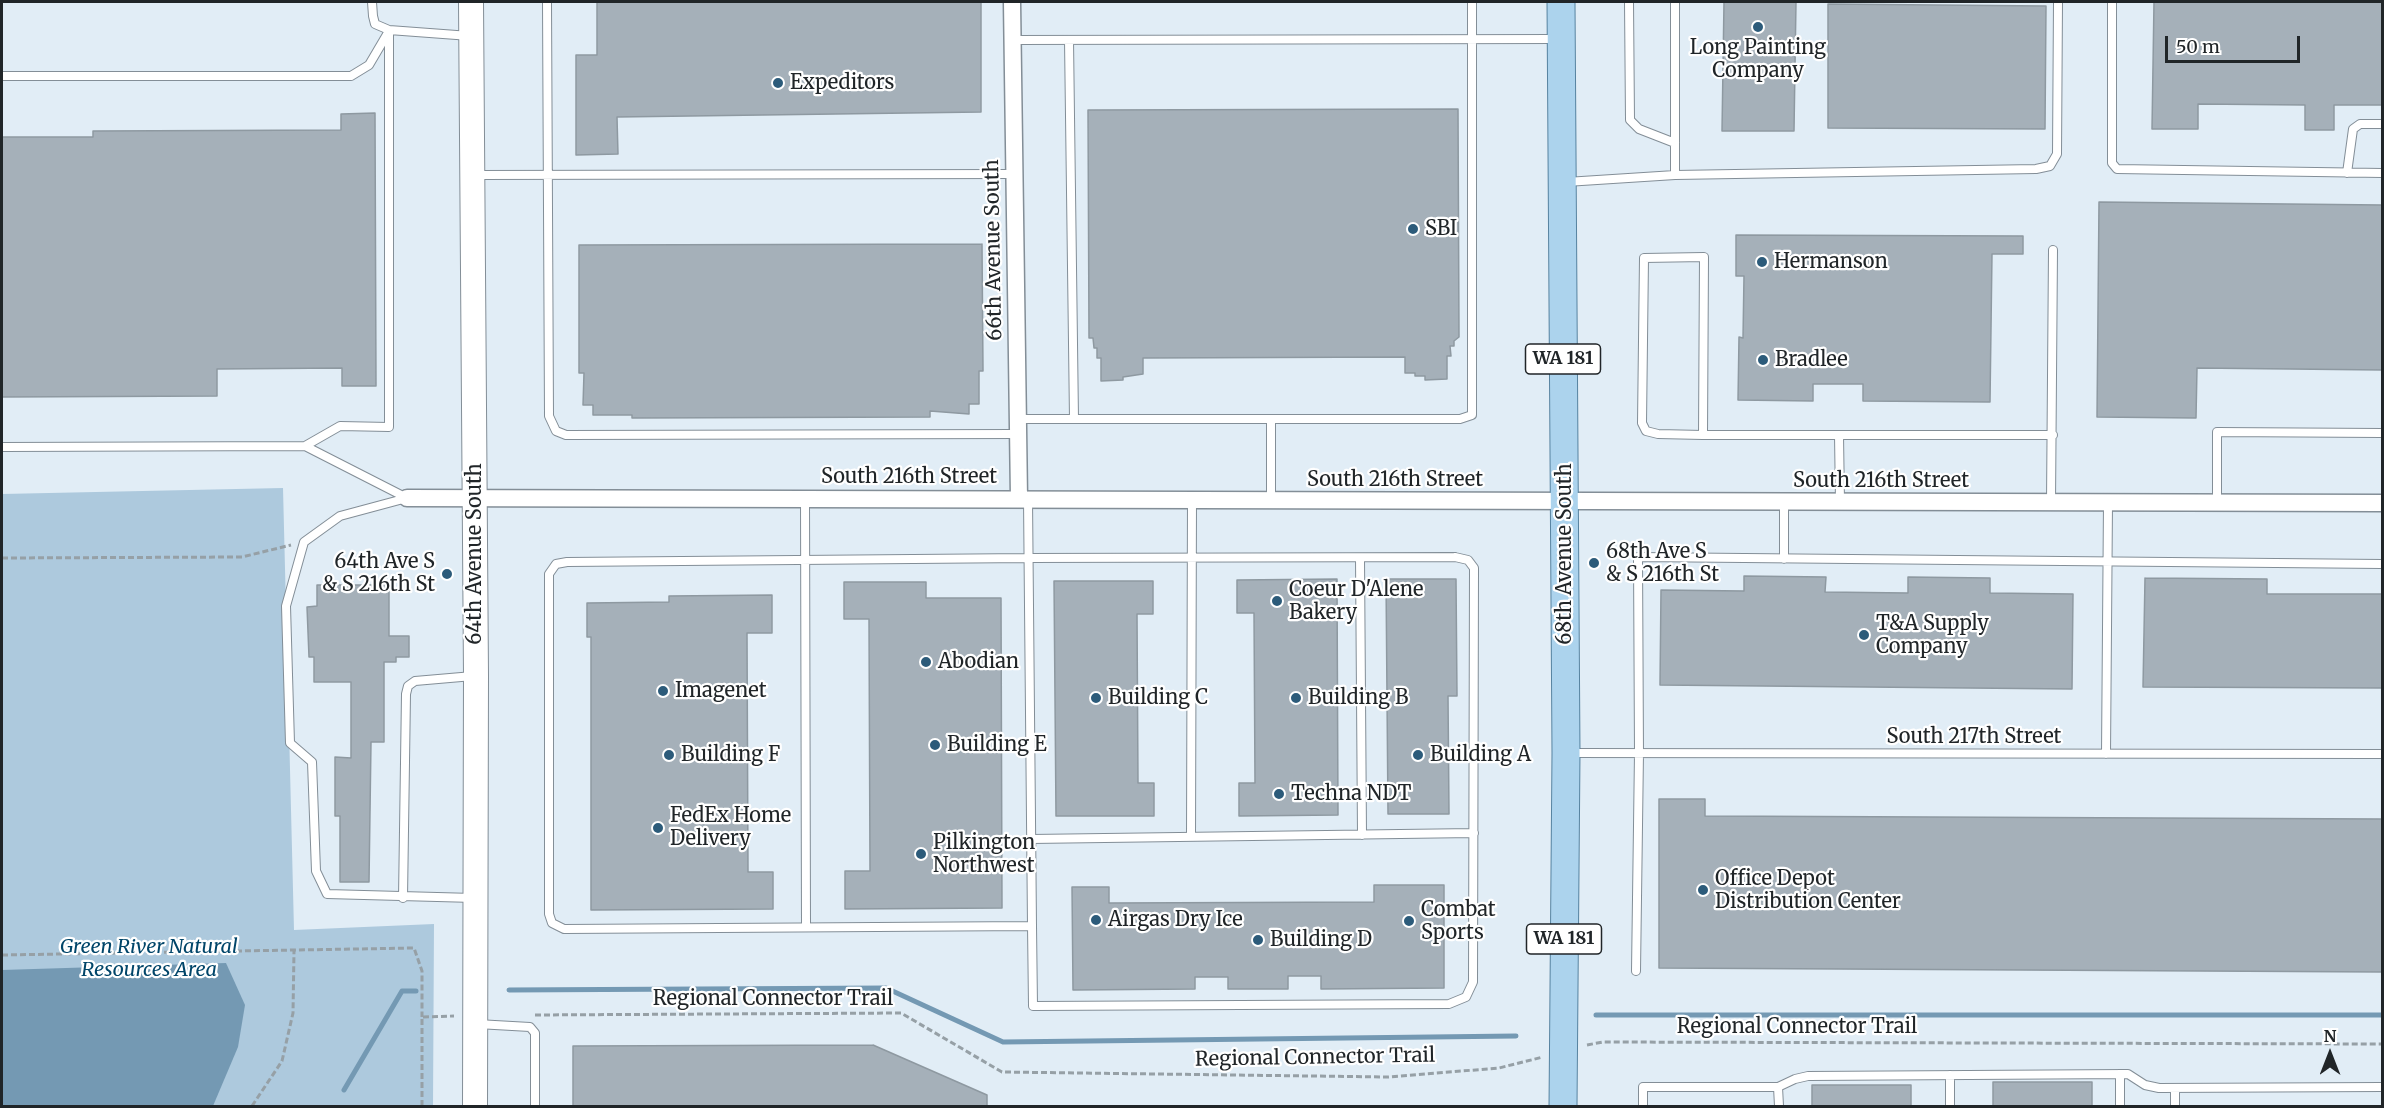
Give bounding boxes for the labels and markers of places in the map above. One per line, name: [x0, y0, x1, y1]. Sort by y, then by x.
marker: Long Painting Company: [1751, 20, 1765, 34]
place label: Long Painting Company: [1690, 36, 1826, 83]
place label: Expeditors: [790, 71, 894, 95]
marker: Expeditors: [771, 76, 785, 90]
place label: SBI: [1425, 217, 1457, 241]
marker: SBI: [1406, 222, 1420, 236]
place label: Hermanson: [1774, 250, 1888, 274]
marker: Hermanson: [1755, 255, 1769, 269]
place label: Bradlee: [1775, 348, 1848, 372]
marker: Bradlee: [1756, 353, 1770, 367]
place label: 68th Ave S & S 216th St: [1606, 540, 1719, 587]
place label: 64th Ave S & S 216th St: [322, 550, 435, 597]
marker: 68th Ave S & S 216th St: [1587, 556, 1601, 570]
marker: 64th Ave S & S 216th St: [440, 567, 454, 581]
place label: Coeur D'Alene Bakery: [1289, 578, 1423, 625]
marker: Coeur D'Alene Bakery: [1270, 594, 1284, 608]
place label: T&A Supply Company: [1876, 612, 1989, 659]
marker: T&A Supply Company: [1857, 628, 1871, 642]
place label: Abodian: [938, 650, 1019, 674]
marker: Abodian: [919, 655, 933, 669]
place label: Imagenet: [675, 679, 767, 703]
marker: Imagenet: [656, 684, 670, 698]
place label: Building C: [1108, 686, 1208, 710]
place label: Building B: [1308, 686, 1408, 710]
marker: Building C: [1089, 691, 1103, 705]
marker: Building B: [1289, 691, 1303, 705]
place label: Building E: [947, 733, 1047, 757]
marker: Building E: [928, 738, 942, 752]
place label: Building F: [681, 743, 780, 767]
place label: Building A: [1430, 743, 1531, 767]
marker: Building F: [662, 748, 676, 762]
marker: Building A: [1411, 748, 1425, 762]
place label: Techna NDT: [1291, 782, 1411, 806]
marker: Techna NDT: [1272, 787, 1286, 801]
place label: FedEx Home Delivery: [670, 804, 791, 851]
marker: FedEx Home Delivery: [651, 821, 665, 835]
place label: Pilkington Northwest: [933, 831, 1035, 878]
marker: Pilkington Northwest: [914, 847, 928, 861]
place label: Office Depot Distribution Center: [1715, 867, 1901, 914]
marker: Office Depot Distribution Center: [1696, 883, 1710, 897]
place label: Combat Sports: [1421, 898, 1496, 945]
place label: Airgas Dry Ice: [1108, 908, 1243, 932]
marker: Airgas Dry Ice: [1089, 913, 1103, 927]
marker: Combat Sports: [1402, 914, 1416, 928]
place label: Building D: [1270, 928, 1372, 952]
marker: Building D: [1251, 933, 1265, 947]

